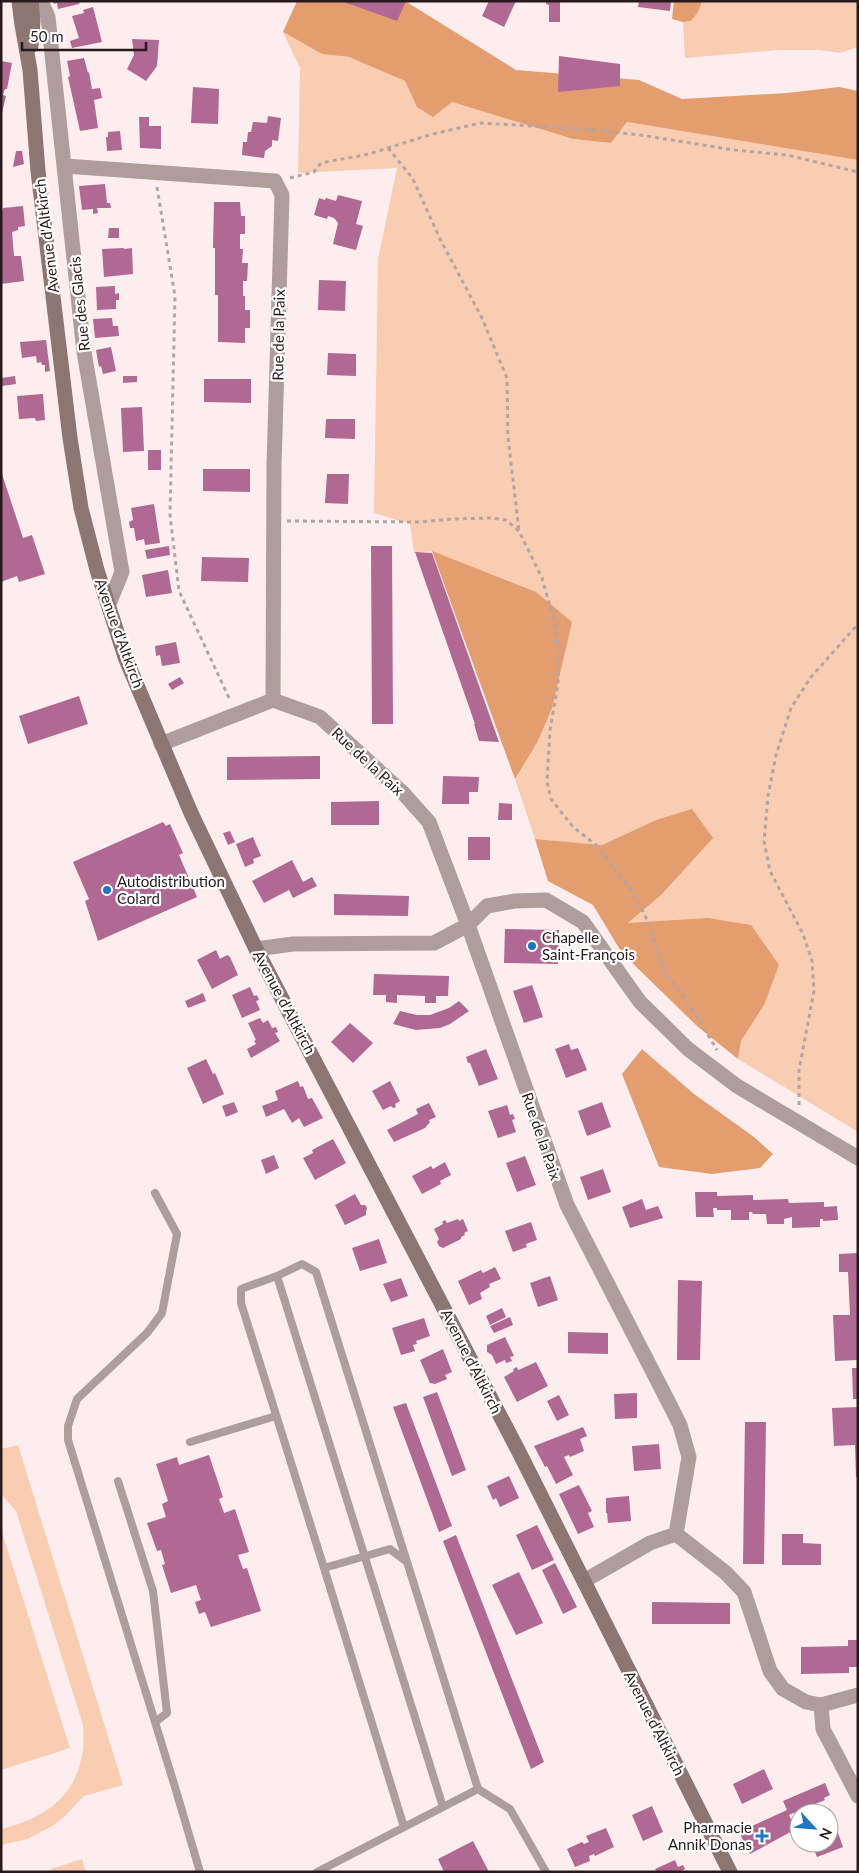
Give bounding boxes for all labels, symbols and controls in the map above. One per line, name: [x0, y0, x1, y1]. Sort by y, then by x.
scale bar: [22, 20, 146, 52]
text: 50 m: [30, 27, 64, 45]
street label: Avenue d'Altkirch: [30, 178, 62, 294]
street label: Rue des Glacis: [65, 256, 93, 352]
street label: Rue de la Paix: [268, 289, 288, 381]
street label: Avenue d'Altkirch: [92, 576, 148, 690]
street label: Rue de la Paix: [328, 723, 408, 799]
place label: Autodistribution Colard: [117, 872, 225, 907]
marker: Autodistribution Colard: [101, 884, 113, 896]
place label: Chapelle Saint-François: [542, 928, 635, 963]
marker: Chapelle Saint-François: [526, 940, 538, 952]
street label: Avenue d'Altkirch: [250, 947, 320, 1057]
street label: Rue de la Paix: [519, 1090, 566, 1183]
street label: Avenue d'Altkirch: [438, 1306, 506, 1416]
street label: Avenue d'Altkirch: [621, 1668, 689, 1778]
north arrow: [789, 1803, 839, 1853]
place label: Pharmacie Annik Donas: [668, 1818, 752, 1853]
text: N: [816, 1825, 836, 1842]
marker: Pharmacie Annik Donas: [756, 1830, 768, 1842]

